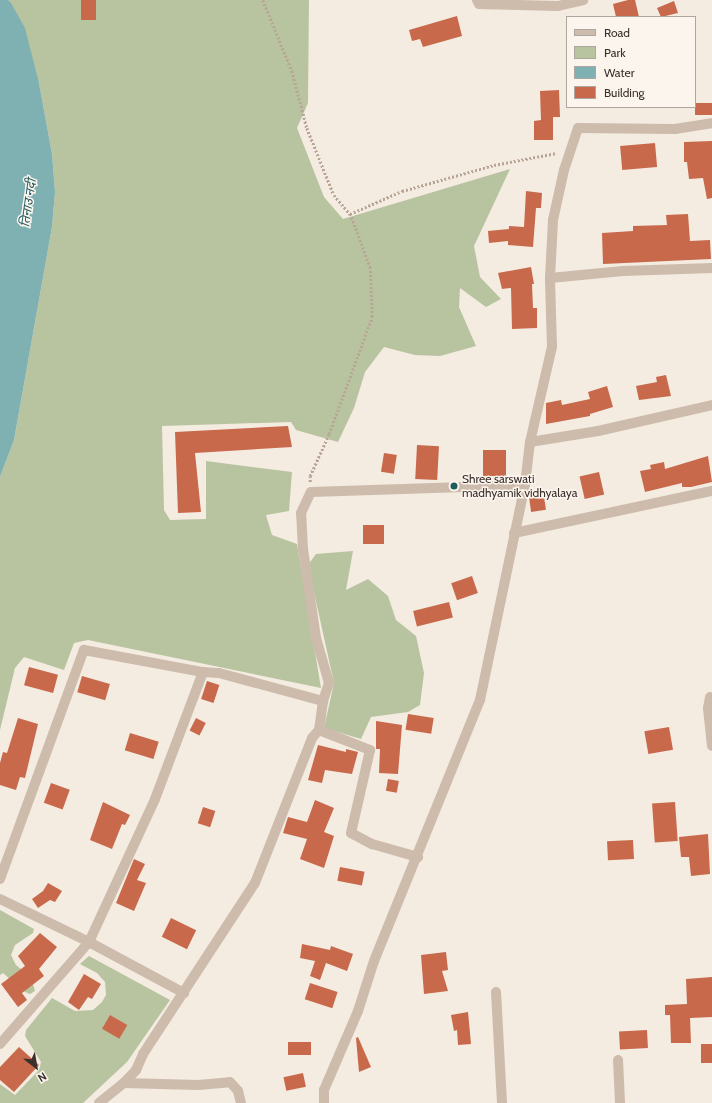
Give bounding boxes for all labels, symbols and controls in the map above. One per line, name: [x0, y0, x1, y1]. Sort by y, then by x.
legend: [566, 16, 696, 108]
text: Road: [604, 25, 630, 40]
text: Park: [604, 45, 626, 60]
text: Water: [604, 65, 634, 80]
text: Building: [604, 85, 645, 100]
water label: तिनाउ नदी: [17, 178, 39, 228]
place label: Shree sarswati madhyamik vidhyalaya: [462, 472, 577, 500]
marker: Shree sarswati madhyamik vidhyalaya: [449, 481, 459, 491]
north arrow: [16, 1047, 56, 1087]
text: N: [35, 1069, 49, 1085]

